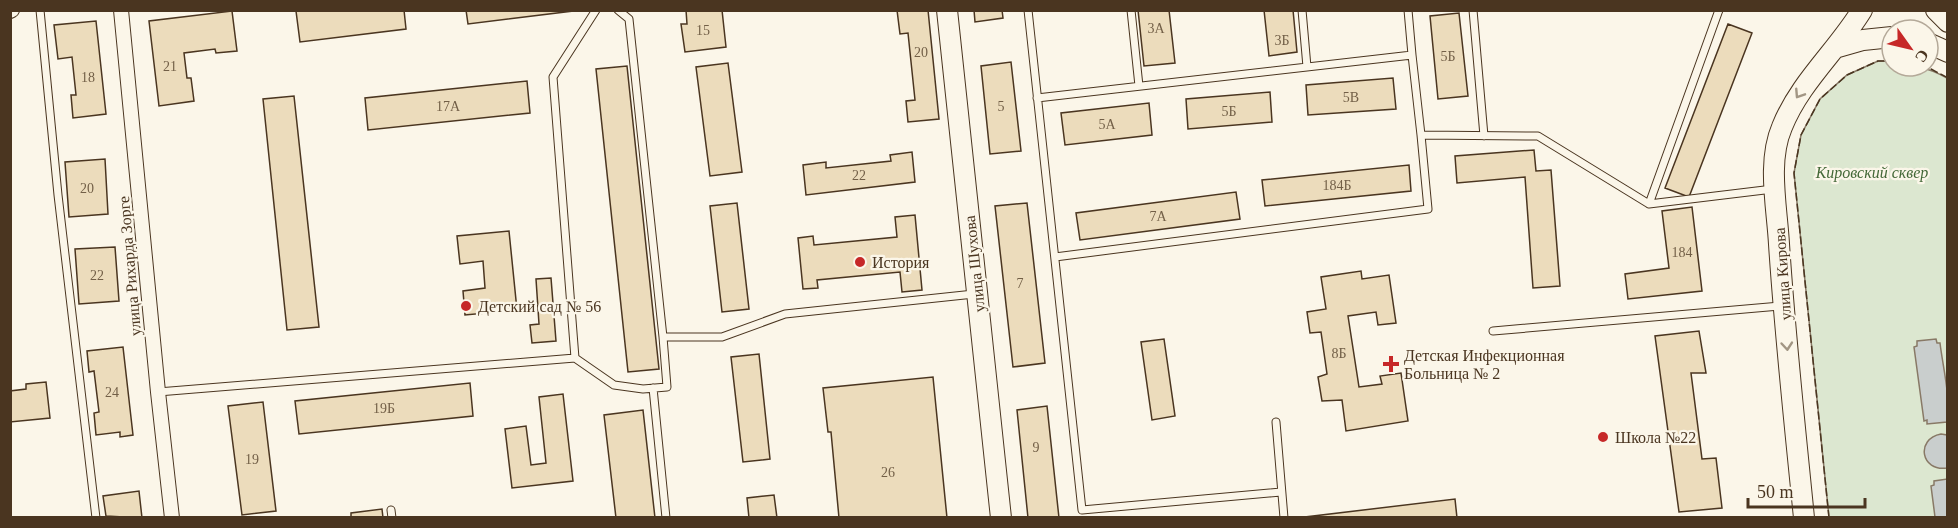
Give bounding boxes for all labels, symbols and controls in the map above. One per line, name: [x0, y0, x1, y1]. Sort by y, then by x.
north arrow: [1880, 18, 1940, 78]
house number: 3А: [1147, 21, 1165, 36]
house number: 15: [696, 23, 710, 38]
house number: 3Б: [1274, 33, 1290, 48]
house number: 20: [914, 45, 928, 60]
text: С: [1912, 47, 1932, 66]
house number: 5Б: [1440, 49, 1456, 64]
house number: 21: [163, 59, 177, 74]
house number: 18: [81, 70, 95, 85]
one-way arrow: [1795, 87, 1806, 98]
house number: 5В: [1343, 90, 1359, 105]
house number: 17А: [436, 99, 461, 114]
house number: 5: [998, 99, 1005, 114]
house number: 5Б: [1221, 104, 1237, 119]
house number: 5А: [1098, 117, 1116, 132]
park label: Кировский сквер: [1815, 164, 1928, 182]
house number: 22: [852, 168, 866, 183]
house number: 184Б: [1322, 178, 1352, 193]
house number: 20: [80, 181, 94, 196]
street label: улица Рихарда Зорге: [115, 195, 145, 337]
house number: 7А: [1149, 209, 1167, 224]
street label: улица Шухова: [961, 214, 989, 313]
street label: улица Кирова: [1771, 227, 1795, 321]
house number: 184: [1672, 245, 1693, 260]
place label: История: [872, 254, 930, 272]
marker: История: [853, 255, 867, 269]
house number: 22: [90, 268, 104, 283]
house number: 7: [1017, 276, 1024, 291]
place label: Детский сад № 56: [478, 298, 601, 316]
marker: Детский сад № 56: [459, 299, 473, 313]
one-way arrow: [1780, 342, 1793, 351]
house number: 8Б: [1331, 346, 1347, 361]
place label: Детская Инфекционная Больница № 2: [1404, 347, 1565, 383]
marker: Детская Инфекционная Больница № 2: [1382, 355, 1400, 373]
house number: 24: [105, 385, 119, 400]
house number: 19Б: [373, 401, 395, 416]
place label: Школа №22: [1615, 429, 1696, 446]
marker: Школа №22: [1596, 430, 1610, 444]
house number: 9: [1033, 440, 1040, 455]
house number: 19: [245, 452, 259, 467]
house number: 26: [881, 465, 895, 480]
scale bar: [1748, 471, 1865, 509]
text: 50 m: [1757, 482, 1794, 502]

